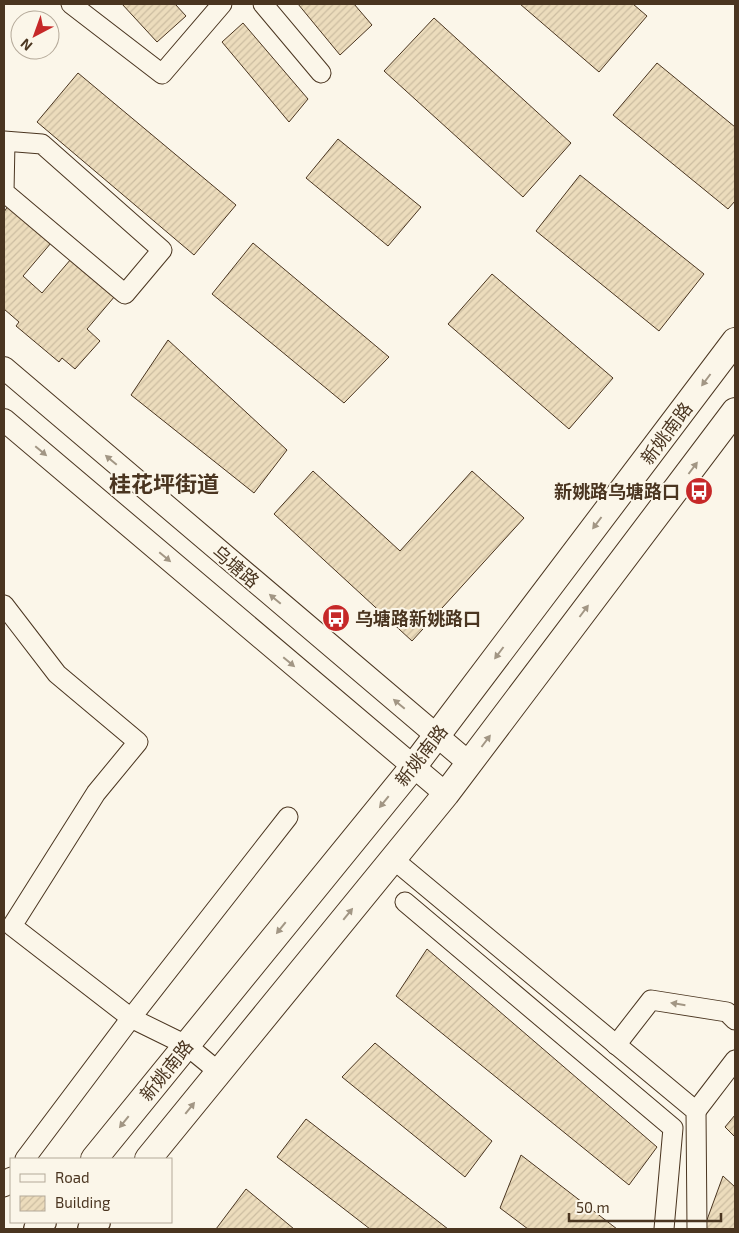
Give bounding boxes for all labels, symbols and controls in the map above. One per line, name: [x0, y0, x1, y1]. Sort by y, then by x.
north arrow: [10, 10, 60, 60]
text: N: [17, 35, 36, 55]
one-way arrow: [701, 373, 711, 387]
street label: 新姚南路: [636, 398, 696, 468]
one-way arrow: [34, 446, 47, 457]
one-way arrow: [105, 454, 118, 465]
one-way arrow: [687, 462, 698, 475]
district label: 桂花坪街道: [109, 470, 219, 496]
bus stop icon: 新姚路乌塘路口: [684, 476, 714, 506]
place label: 新姚路乌塘路口: [554, 480, 680, 502]
one-way arrow: [592, 516, 602, 530]
street label: 乌塘路: [208, 540, 264, 592]
one-way arrow: [158, 551, 171, 562]
one-way arrow: [269, 594, 281, 605]
bus stop icon: 乌塘路新姚路口: [321, 603, 351, 633]
one-way arrow: [579, 604, 589, 618]
place label: 乌塘路新姚路口: [355, 607, 481, 629]
one-way arrow: [494, 646, 504, 660]
one-way arrow: [282, 656, 295, 667]
one-way arrow: [392, 699, 405, 710]
street label: 新姚南路: [390, 720, 452, 790]
one-way arrow: [480, 735, 491, 748]
one-way arrow: [379, 795, 390, 808]
one-way arrow: [342, 908, 353, 921]
one-way arrow: [276, 921, 287, 934]
one-way arrow: [670, 1000, 686, 1008]
street label: 新姚南路: [135, 1035, 197, 1105]
one-way arrow: [184, 1102, 195, 1115]
one-way arrow: [118, 1115, 129, 1128]
legend: [10, 1158, 172, 1223]
text: Road: [55, 1168, 90, 1186]
scale bar: [569, 1190, 722, 1222]
text: Building: [55, 1193, 111, 1211]
text: 50 m: [576, 1198, 610, 1216]

